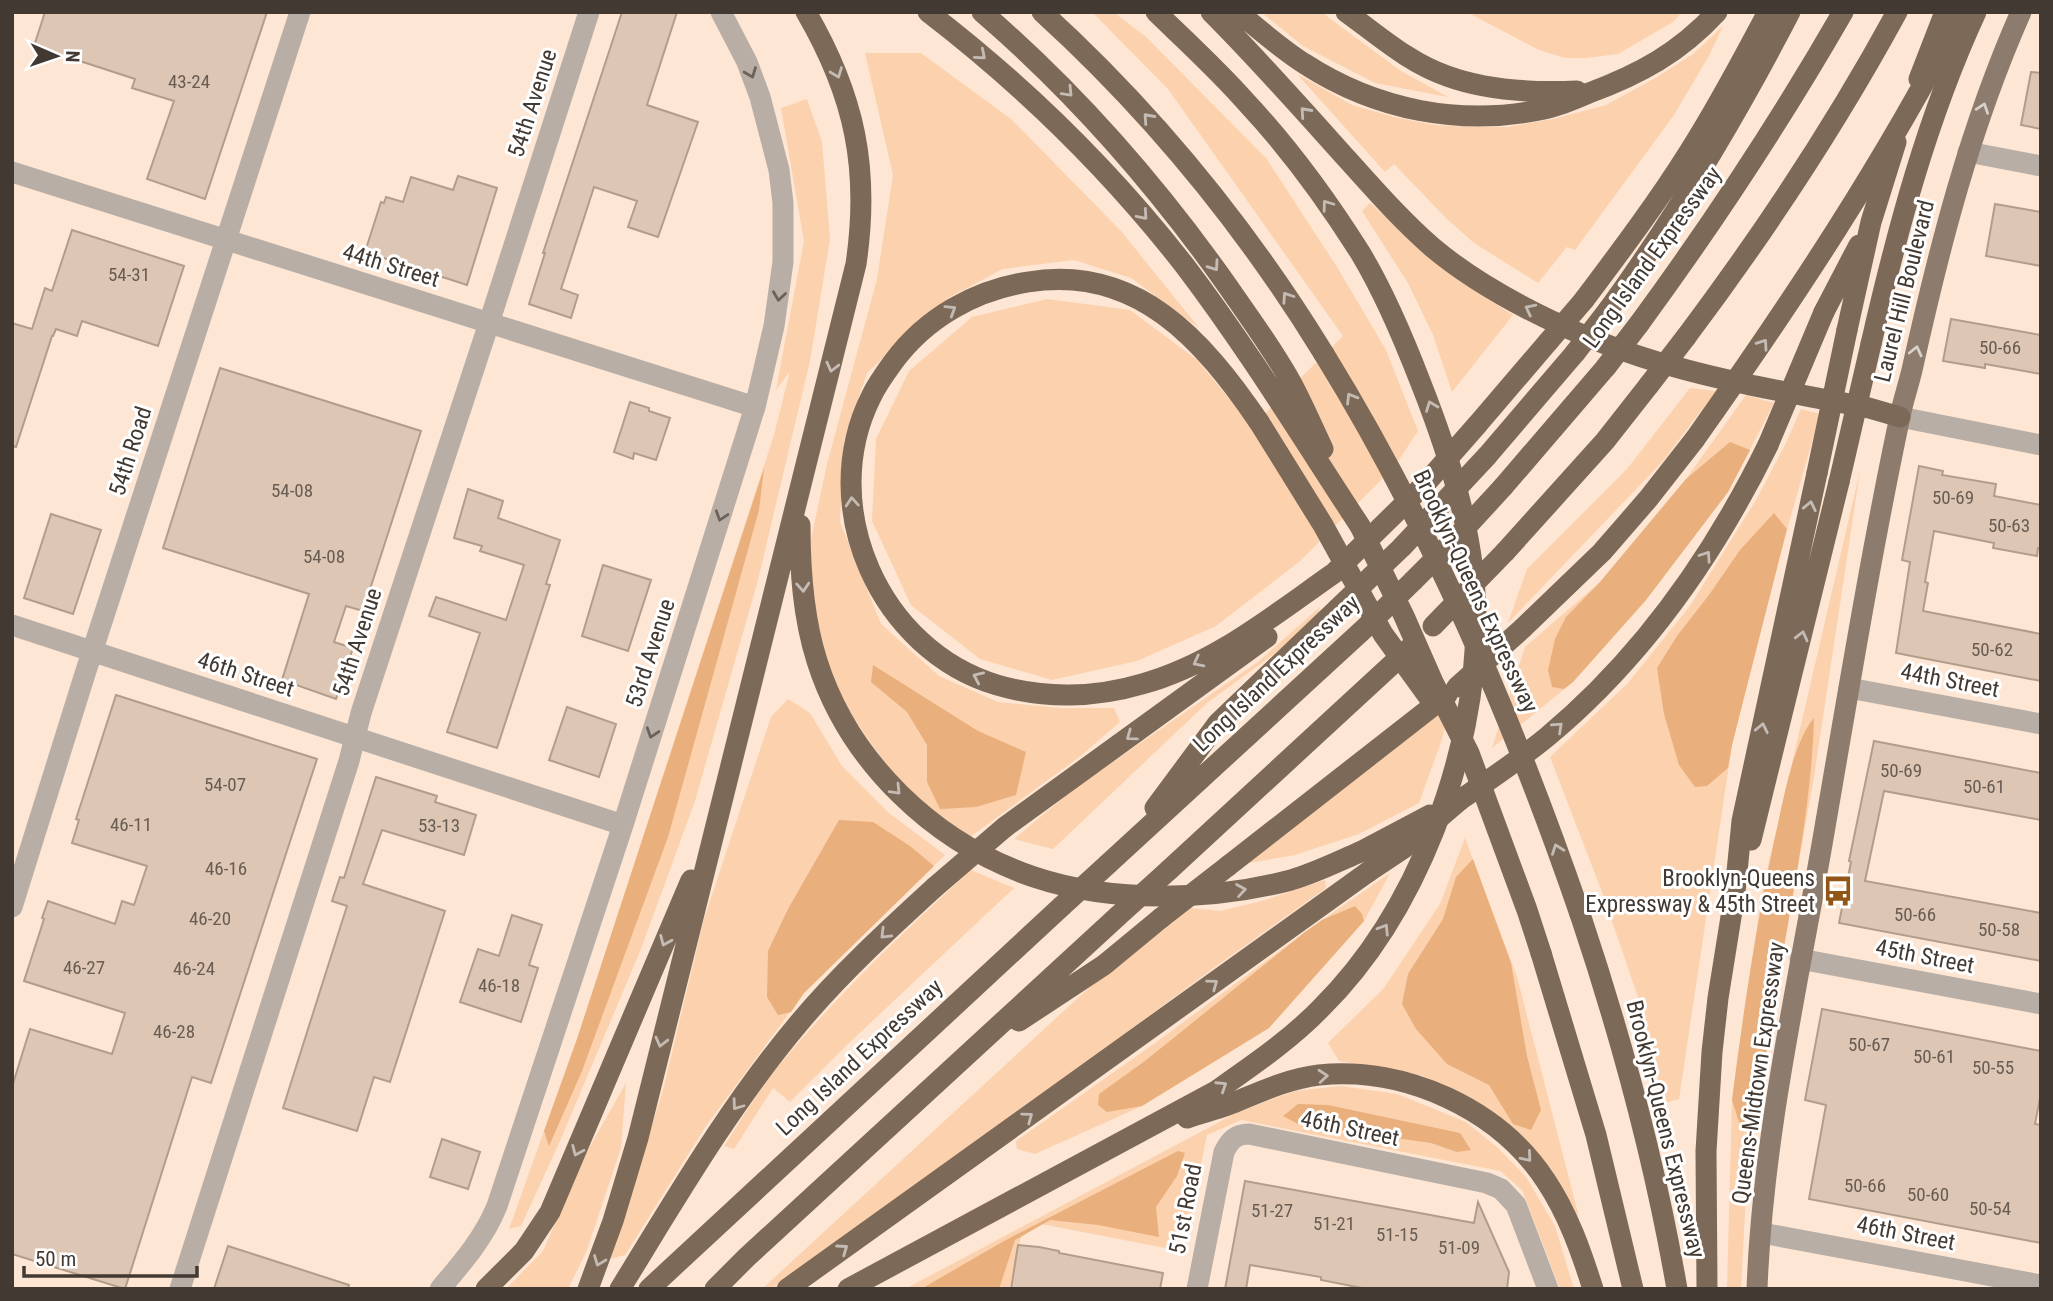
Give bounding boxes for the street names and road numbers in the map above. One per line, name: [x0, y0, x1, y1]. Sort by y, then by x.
street label: 54th Avenue: [502, 46, 563, 161]
street label: Long Island Expressway: [1578, 161, 1727, 353]
street label: Laurel Hill Boulevard: [1869, 197, 1940, 385]
street label: 44th Street: [339, 238, 443, 293]
street label: 54th Road: [103, 403, 158, 499]
street label: Brooklyn-Queens Expressway: [1407, 466, 1544, 717]
street label: 54th Avenue: [327, 585, 388, 700]
street label: Long Island Expressway: [1188, 589, 1365, 757]
street label: 53rd Avenue: [620, 596, 681, 711]
street label: 46th Street: [194, 646, 297, 703]
street label: 44th Street: [1898, 658, 2001, 703]
street label: 45th Street: [1873, 934, 1976, 979]
street label: Queens-Midtown Expressway: [1727, 940, 1790, 1206]
street label: Long Island Expressway: [771, 973, 948, 1141]
street label: Brooklyn-Queens Expressway: [1620, 997, 1711, 1261]
street label: 46th Street: [1298, 1105, 1402, 1152]
street label: 51st Road: [1164, 1162, 1207, 1257]
street label: 46th Street: [1854, 1211, 1957, 1256]

